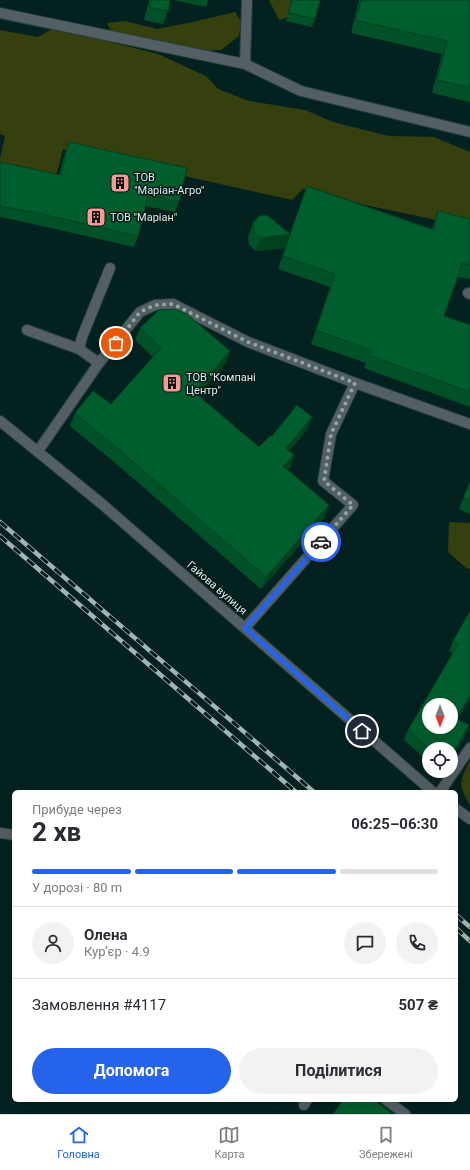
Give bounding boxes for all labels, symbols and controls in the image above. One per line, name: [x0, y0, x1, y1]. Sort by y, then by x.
place label: ТОВ "Маріан-Агро": [134, 171, 204, 197]
building icon: ТОВ "Маріан-Агро": [109, 172, 131, 194]
building icon: ТОВ "Маріан": [85, 206, 107, 228]
place label: ТОВ "Маріан": [110, 211, 177, 224]
pin: [99, 326, 133, 360]
icon: bag: [105, 332, 127, 354]
place label: ТОВ "Компані Центр": [186, 371, 256, 397]
building icon: ТОВ "Компані Центр": [161, 372, 183, 394]
courier: [301, 522, 341, 562]
icon: car: [310, 531, 332, 553]
street label: Гайова вулиця: [184, 558, 250, 618]
north arrow: [422, 698, 458, 734]
map controls: [422, 698, 458, 778]
pin: [345, 714, 379, 748]
icon: home: [351, 720, 373, 742]
button: locate: [422, 742, 458, 778]
text: Прибуде через: [32, 802, 122, 817]
text: 06:25–06:30: [351, 815, 438, 833]
text: 2 хв: [32, 817, 81, 847]
text: У дорозі · 80 m: [32, 880, 122, 895]
button: person: [32, 922, 74, 964]
button: chat: [344, 922, 386, 964]
button: phone: [396, 922, 438, 964]
text: Олена: [84, 926, 127, 944]
text: Кур’єр · 4.9: [84, 944, 150, 959]
text: Замовлення #4117: [32, 996, 166, 1014]
text: 507 ₴: [398, 996, 438, 1014]
button: Допомога: [32, 1048, 231, 1094]
button: Поділитися: [239, 1048, 438, 1094]
tab: Головна: [57, 1124, 100, 1161]
tab: Карта: [214, 1124, 244, 1161]
tab: Збережені: [359, 1124, 413, 1161]

